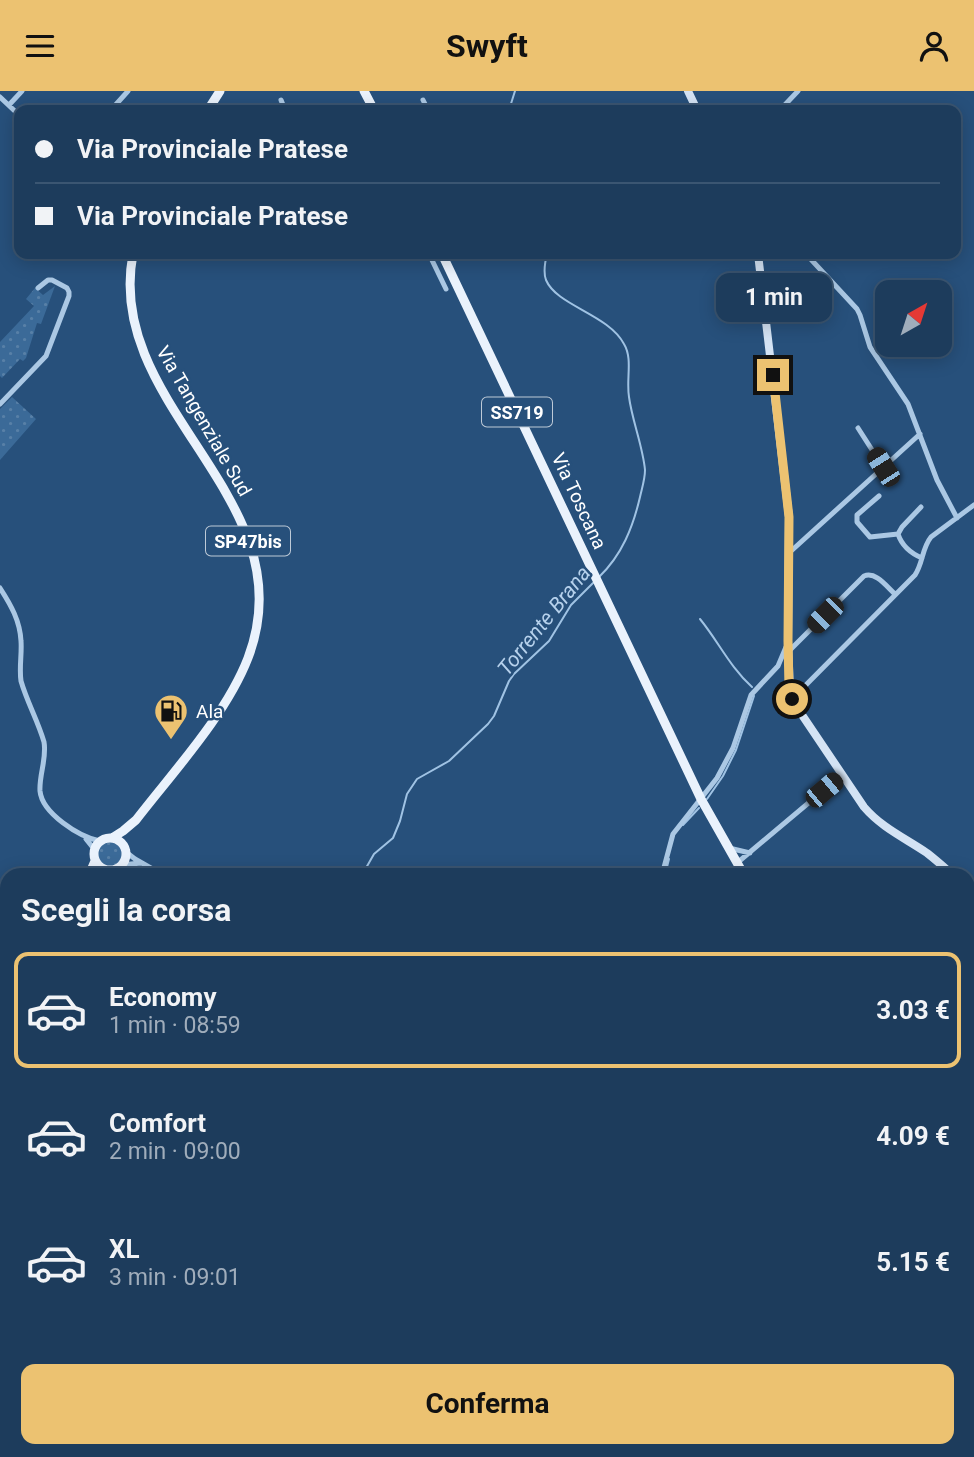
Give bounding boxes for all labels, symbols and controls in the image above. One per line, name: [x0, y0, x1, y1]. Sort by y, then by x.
icon: menu: [21, 27, 59, 65]
text: Swyft: [446, 27, 528, 65]
icon: person: [915, 27, 953, 65]
text: Via Provinciale Pratese: [77, 134, 348, 164]
text: Via Provinciale Pratese: [77, 201, 348, 231]
callout: 1 min: [715, 273, 831, 323]
north arrow: [875, 280, 952, 357]
map controls: [875, 280, 952, 357]
text: 1 min: [745, 284, 803, 311]
street label: Via Tangenziale Sud: [152, 342, 256, 500]
route end: [757, 359, 789, 391]
road number: SS719: [482, 397, 552, 426]
car: [863, 444, 904, 490]
street label: Via Toscana: [547, 449, 611, 553]
road number: SP47bis: [206, 527, 290, 555]
water label: Torrente Brana: [493, 562, 595, 680]
car: [803, 593, 848, 637]
route start: [776, 683, 808, 715]
fuel station icon: Ala: [152, 692, 190, 741]
place label: Ala: [196, 700, 223, 723]
car: [802, 768, 847, 812]
text: Scegli la corsa: [21, 891, 231, 929]
icon: car: [25, 979, 88, 1042]
text: Economy: [109, 982, 216, 1012]
text: 3.03 €: [876, 995, 950, 1025]
text: 1 min · 08:59: [109, 1012, 241, 1039]
icon: car: [25, 1105, 88, 1168]
text: Comfort: [109, 1108, 206, 1138]
text: 4.09 €: [876, 1121, 950, 1151]
text: 2 min · 09:00: [109, 1138, 241, 1165]
icon: car: [25, 1231, 88, 1294]
text: XL: [109, 1234, 140, 1264]
text: 5.15 €: [876, 1247, 950, 1277]
text: 3 min · 09:01: [109, 1264, 241, 1291]
button: Conferma: [21, 1364, 954, 1444]

